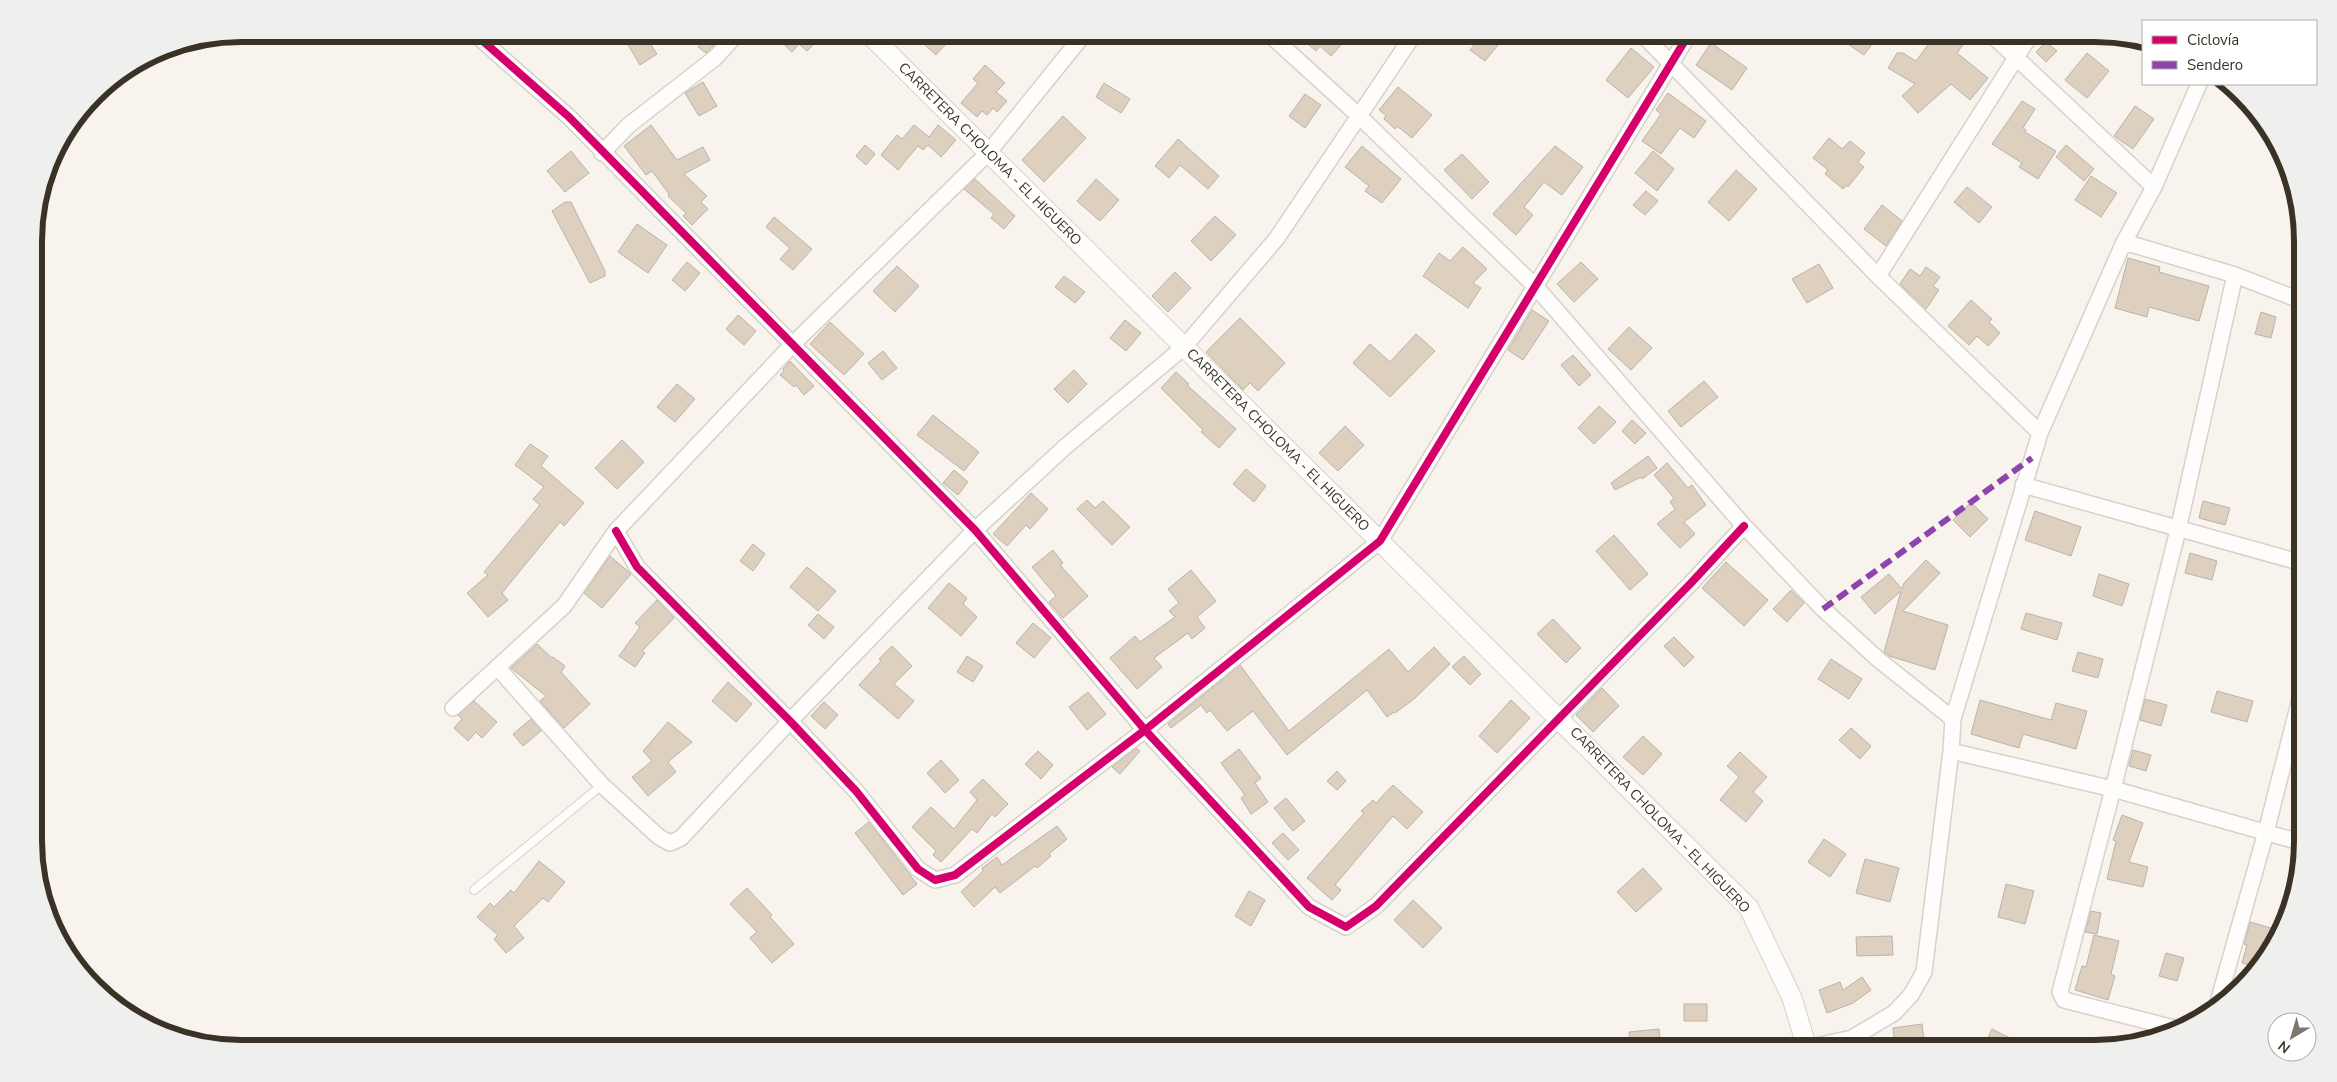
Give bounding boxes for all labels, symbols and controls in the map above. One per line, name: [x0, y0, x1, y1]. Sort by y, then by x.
legend: [2142, 20, 2317, 85]
text: Ciclovía: [2187, 30, 2239, 50]
text: Sendero: [2187, 55, 2243, 75]
street label: CARRETERA CHOLOMA - EL HIGUERO: [894, 58, 1086, 250]
street label: CARRETERA CHOLOMA - EL HIGUERO: [1182, 344, 1374, 536]
street label: CARRETERA CHOLOMA - EL HIGUERO: [1566, 723, 1754, 917]
north arrow: [2267, 1012, 2317, 1062]
text: N: [2274, 1036, 2294, 1058]

